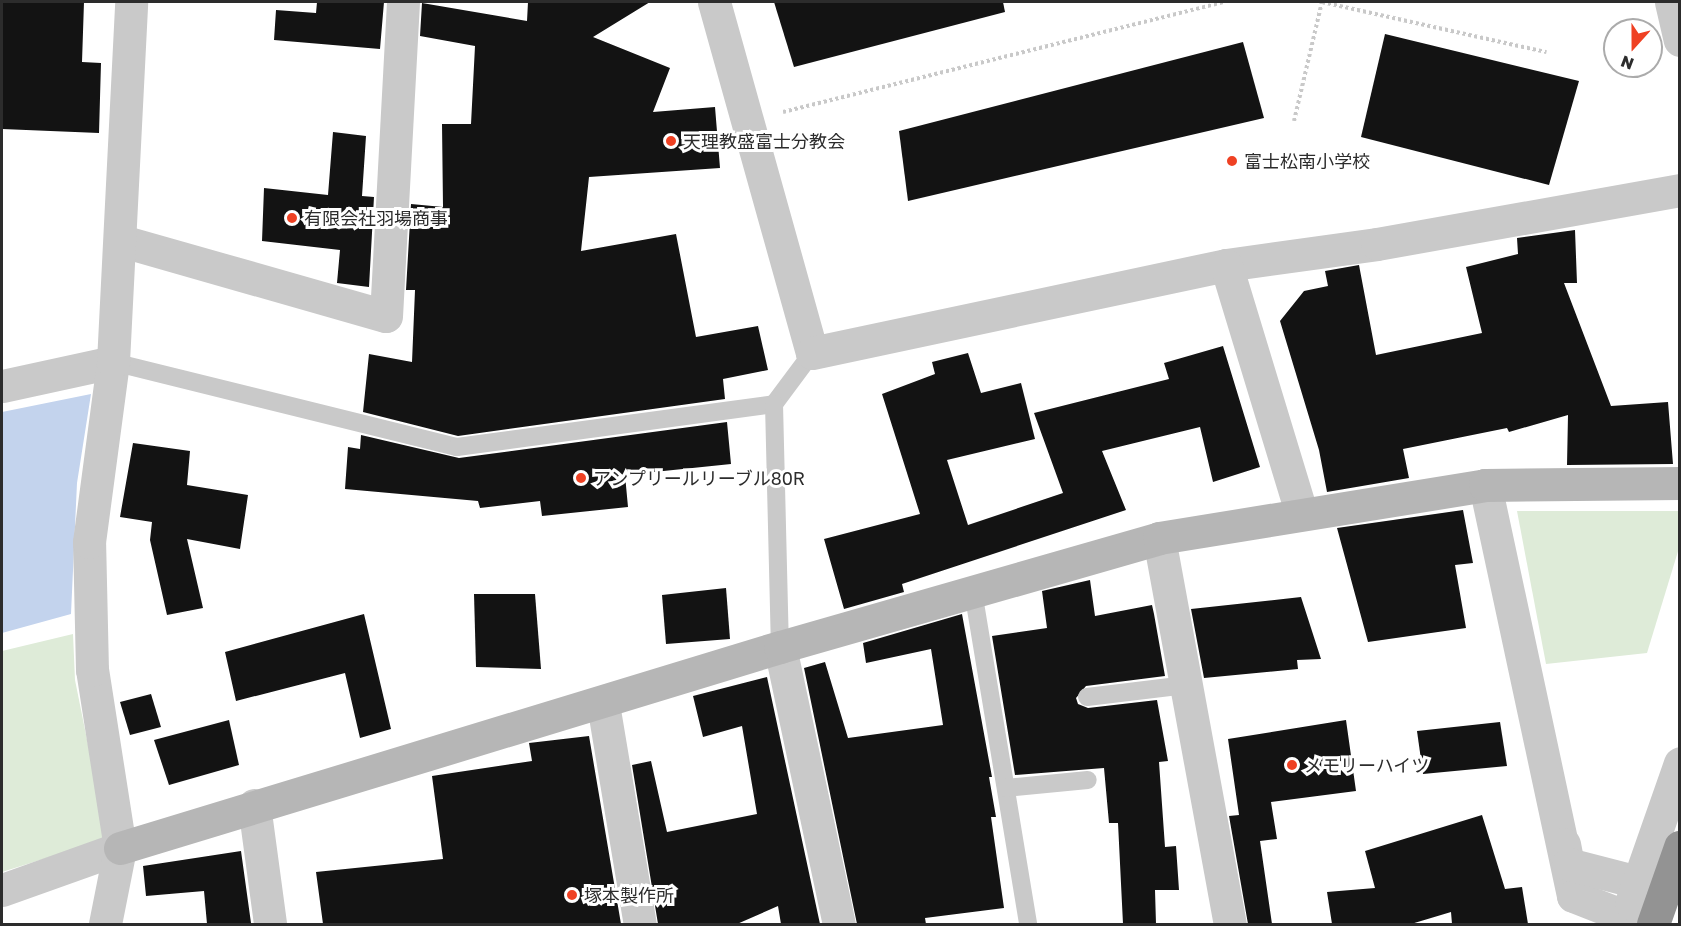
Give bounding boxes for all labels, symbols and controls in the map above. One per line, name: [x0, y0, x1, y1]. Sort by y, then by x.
north arrow: [1603, 18, 1663, 78]
text: N: [1618, 51, 1637, 74]
place label: 天理教盛富士分教会: [683, 130, 845, 152]
marker: 天理教盛富士分教会: [664, 134, 678, 148]
place label: 富士松南小学校: [1244, 150, 1370, 172]
marker: 富士松南小学校: [1225, 154, 1239, 168]
place label: 有限会社羽場商事: [304, 207, 448, 229]
marker: 有限会社羽場商事: [285, 211, 299, 225]
place label: アンプリールリーブル80R: [593, 467, 807, 489]
marker: アンプリールリーブル80R: [574, 471, 588, 485]
place label: メモリーハイツ: [1304, 754, 1430, 776]
marker: メモリーハイツ: [1285, 758, 1299, 772]
place label: 塚本製作所: [584, 884, 674, 906]
marker: 塚本製作所: [565, 888, 579, 902]

